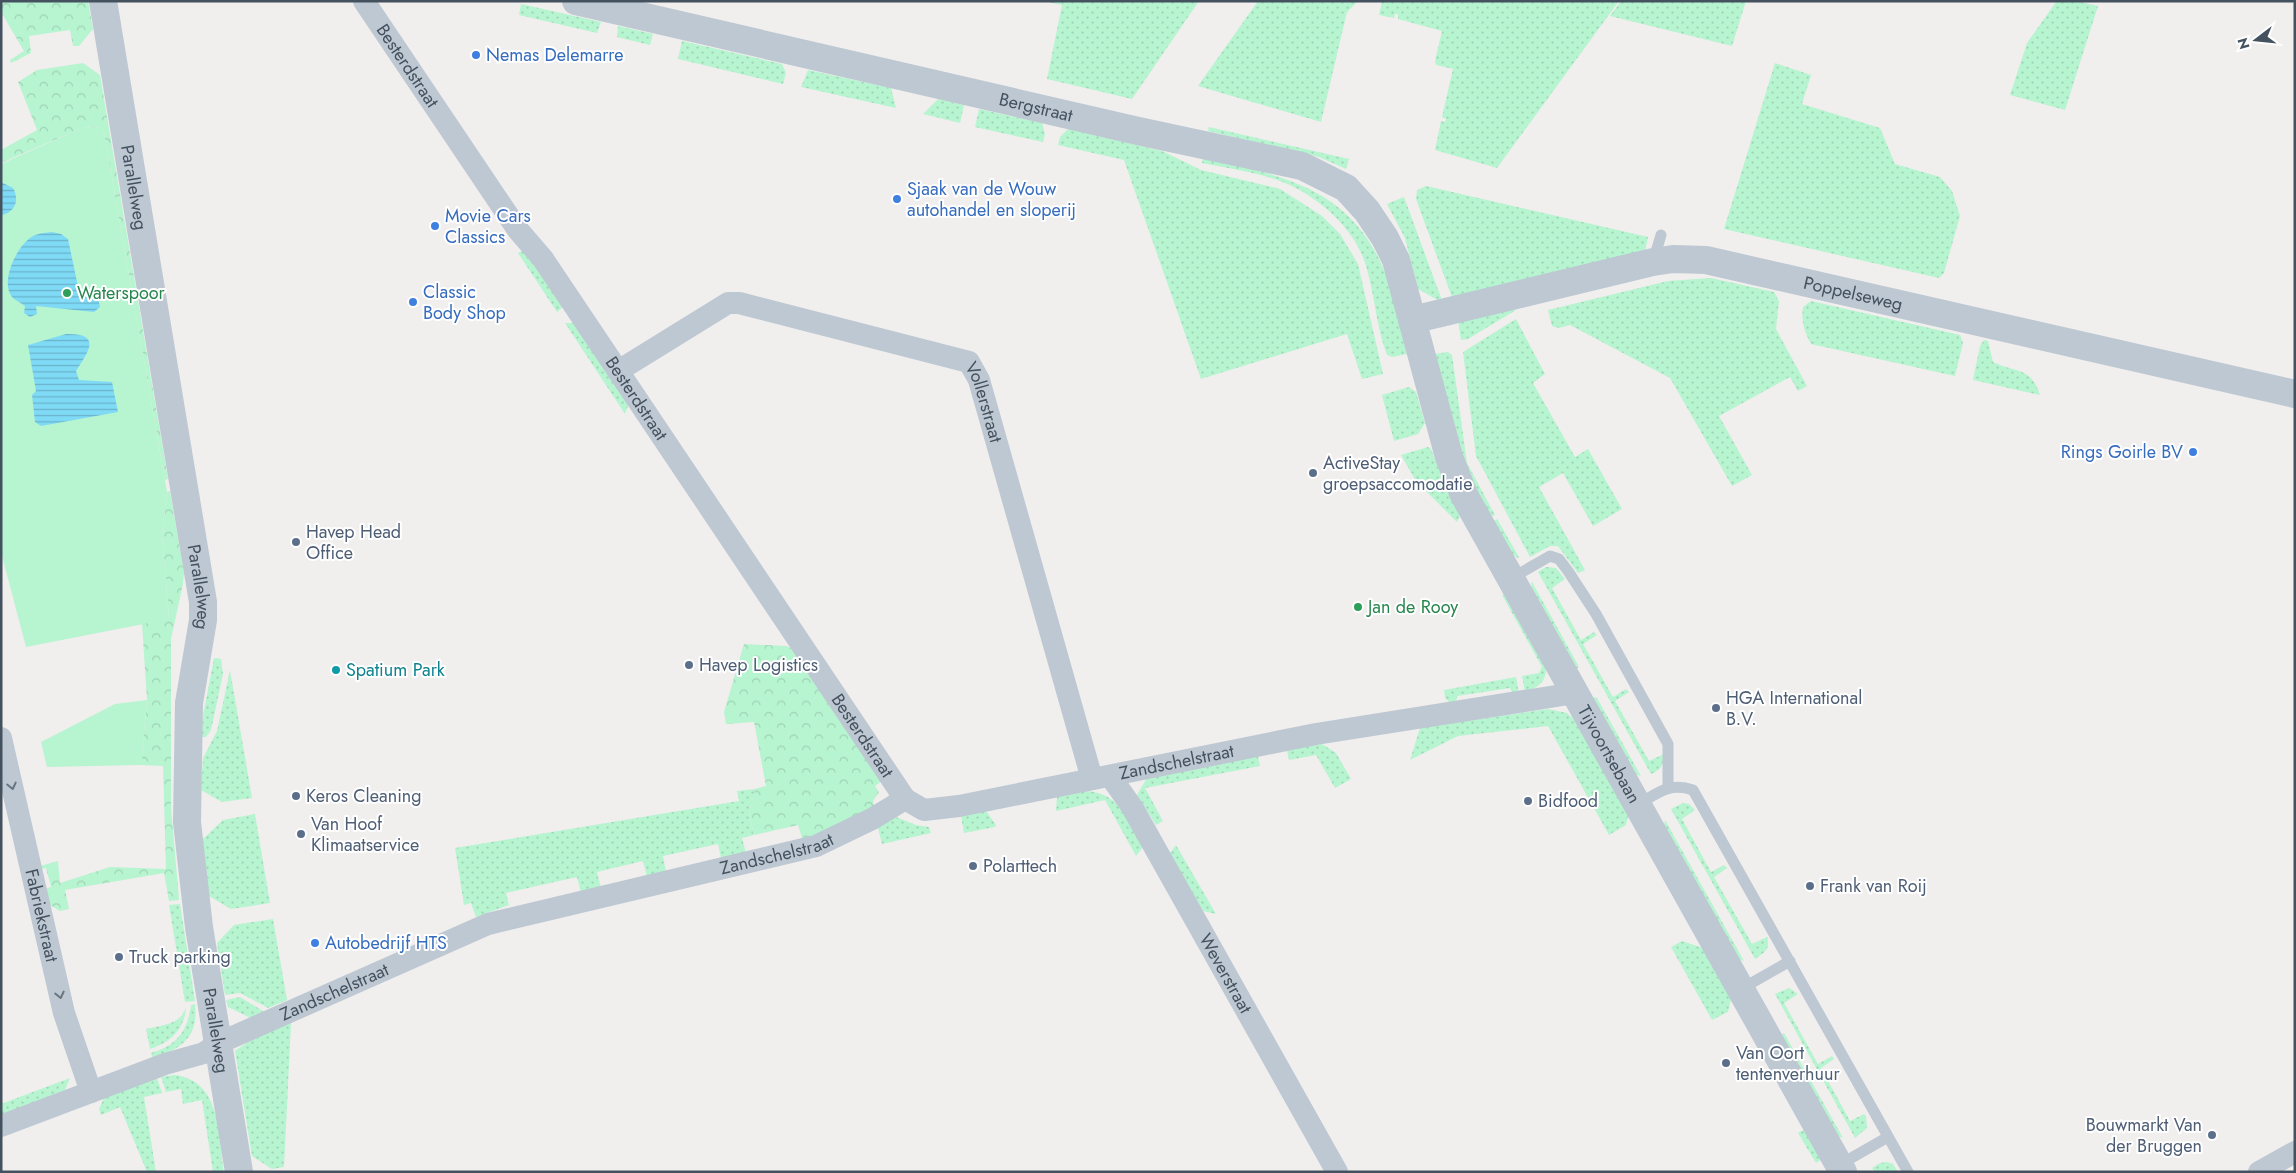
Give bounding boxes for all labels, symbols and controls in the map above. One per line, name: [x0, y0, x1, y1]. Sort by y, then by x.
north arrow: [2231, 15, 2281, 65]
street label: Besterdstraat: [370, 19, 446, 113]
text: N: [2232, 35, 2255, 52]
place label: Nemas Delemarre: [486, 42, 624, 68]
marker: Nemas Delemarre: [470, 49, 482, 61]
street label: Bergstraat: [996, 86, 1076, 129]
street label: Parallelweg: [114, 143, 154, 232]
place label: Sjaak van de Wouw autohandel en sloperij: [907, 176, 1076, 223]
marker: Sjaak van de Wouw autohandel en sloperij: [891, 193, 903, 205]
place label: Movie Cars Classics: [445, 203, 531, 250]
marker: Movie Cars Classics: [429, 220, 441, 232]
street label: Poppelseweg: [1801, 270, 1905, 317]
place label: Classic Body Shop: [423, 279, 506, 326]
place label: Waterspoor: [77, 280, 166, 306]
marker: Waterspoor: [61, 287, 73, 299]
marker: Classic Body Shop: [407, 296, 419, 308]
street label: Besterdstraat: [599, 351, 674, 446]
street label: Vollerstraat: [958, 357, 1009, 446]
place label: Rings Goirle BV: [2061, 439, 2183, 465]
marker: Rings Goirle BV: [2187, 446, 2199, 458]
place label: ActiveStay groepsaccomodatie: [1323, 450, 1473, 497]
marker: ActiveStay groepsaccomodatie: [1307, 467, 1319, 479]
place label: Havep Head Office: [306, 519, 401, 566]
marker: Havep Head Office: [290, 536, 302, 548]
street label: Parallelweg: [181, 542, 216, 632]
place label: Jan de Rooy: [1366, 594, 1458, 620]
marker: Jan de Rooy: [1352, 601, 1364, 613]
place label: Havep Logistics: [699, 652, 818, 678]
place label: Spatium Park: [346, 657, 445, 683]
marker: Havep Logistics: [683, 659, 695, 671]
marker: Spatium Park: [330, 664, 342, 676]
place label: HGA International B.V.: [1726, 685, 1862, 732]
street label: Besterdstraat: [825, 688, 900, 783]
street label: Tijvoortsebaan: [1571, 700, 1647, 808]
marker: HGA International B.V.: [1710, 702, 1722, 714]
street label: Zandschelstraat: [1117, 738, 1237, 786]
one-way arrow: [6, 781, 17, 790]
place label: Keros Cleaning: [306, 783, 422, 809]
place label: Bidfood: [1538, 788, 1598, 814]
marker: Keros Cleaning: [290, 790, 302, 802]
marker: Bidfood: [1522, 795, 1534, 807]
place label: Van Hoof Klimaatservice: [311, 811, 419, 858]
street label: Zandschelstraat: [717, 826, 838, 881]
marker: Van Hoof Klimaatservice: [295, 828, 307, 840]
place label: Polarttech: [983, 853, 1057, 879]
marker: Polarttech: [967, 860, 979, 872]
street label: Fabriekstraat: [18, 866, 65, 965]
place label: Frank van Roij: [1820, 873, 1927, 899]
marker: Frank van Roij: [1804, 880, 1816, 892]
street label: Weverstraat: [1193, 929, 1259, 1019]
place label: Autobedrijf HTS: [325, 930, 447, 956]
marker: Autobedrijf HTS: [309, 937, 321, 949]
place label: Truck parking: [129, 944, 231, 970]
marker: Truck parking: [113, 951, 125, 963]
street label: Zandschelstraat: [276, 956, 393, 1027]
street label: Parallelweg: [196, 986, 236, 1075]
one-way arrow: [54, 991, 65, 1000]
place label: Van Oort tentenverhuur: [1736, 1040, 1840, 1087]
marker: Van Oort tentenverhuur: [1720, 1057, 1732, 1069]
place label: Bouwmarkt Van der Bruggen: [2086, 1112, 2202, 1159]
marker: Bouwmarkt Van der Bruggen: [2206, 1129, 2218, 1141]

